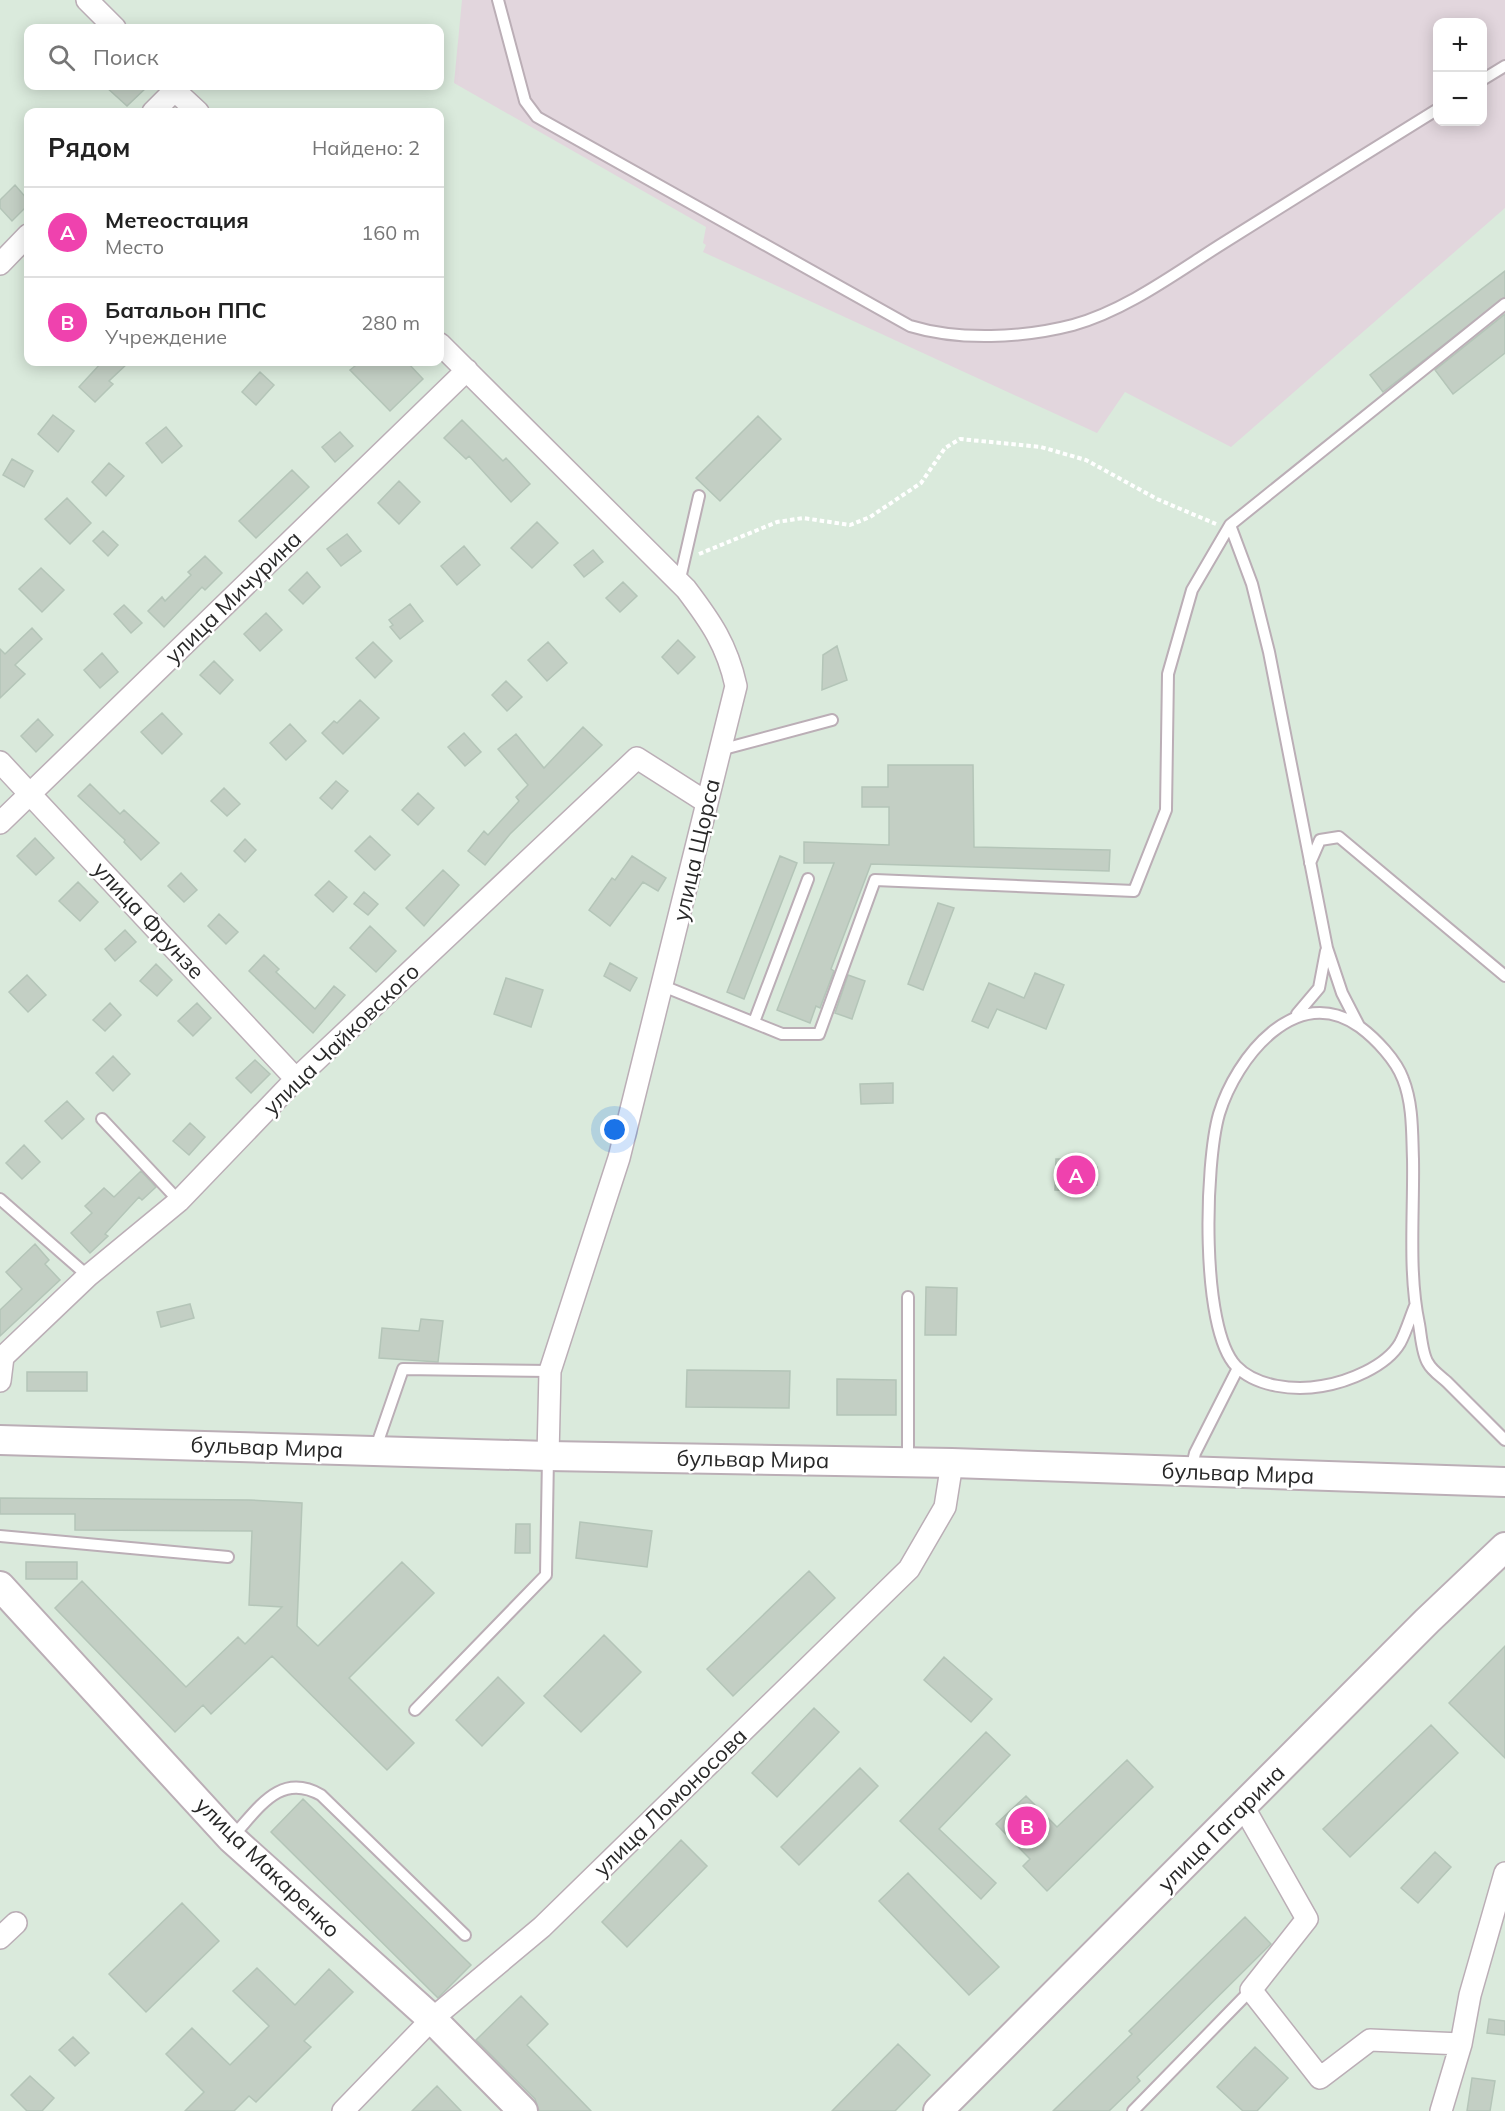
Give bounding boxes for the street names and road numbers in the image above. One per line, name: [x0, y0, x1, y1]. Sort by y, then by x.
street label: улица Мичурина: [159, 525, 307, 669]
street label: улица Щорса: [666, 776, 726, 924]
street label: улица Фрунзе: [87, 855, 211, 985]
street label: улица Чайковского: [257, 957, 425, 1121]
street label: бульвар Мира: [190, 1430, 344, 1464]
street label: бульвар Мира: [676, 1444, 830, 1474]
street label: бульвар Мира: [1161, 1456, 1315, 1490]
street label: улица Ломоносова: [587, 1722, 753, 1882]
street label: улица Гагарина: [1151, 1758, 1291, 1898]
street label: улица Макаренко: [190, 1791, 346, 1943]

